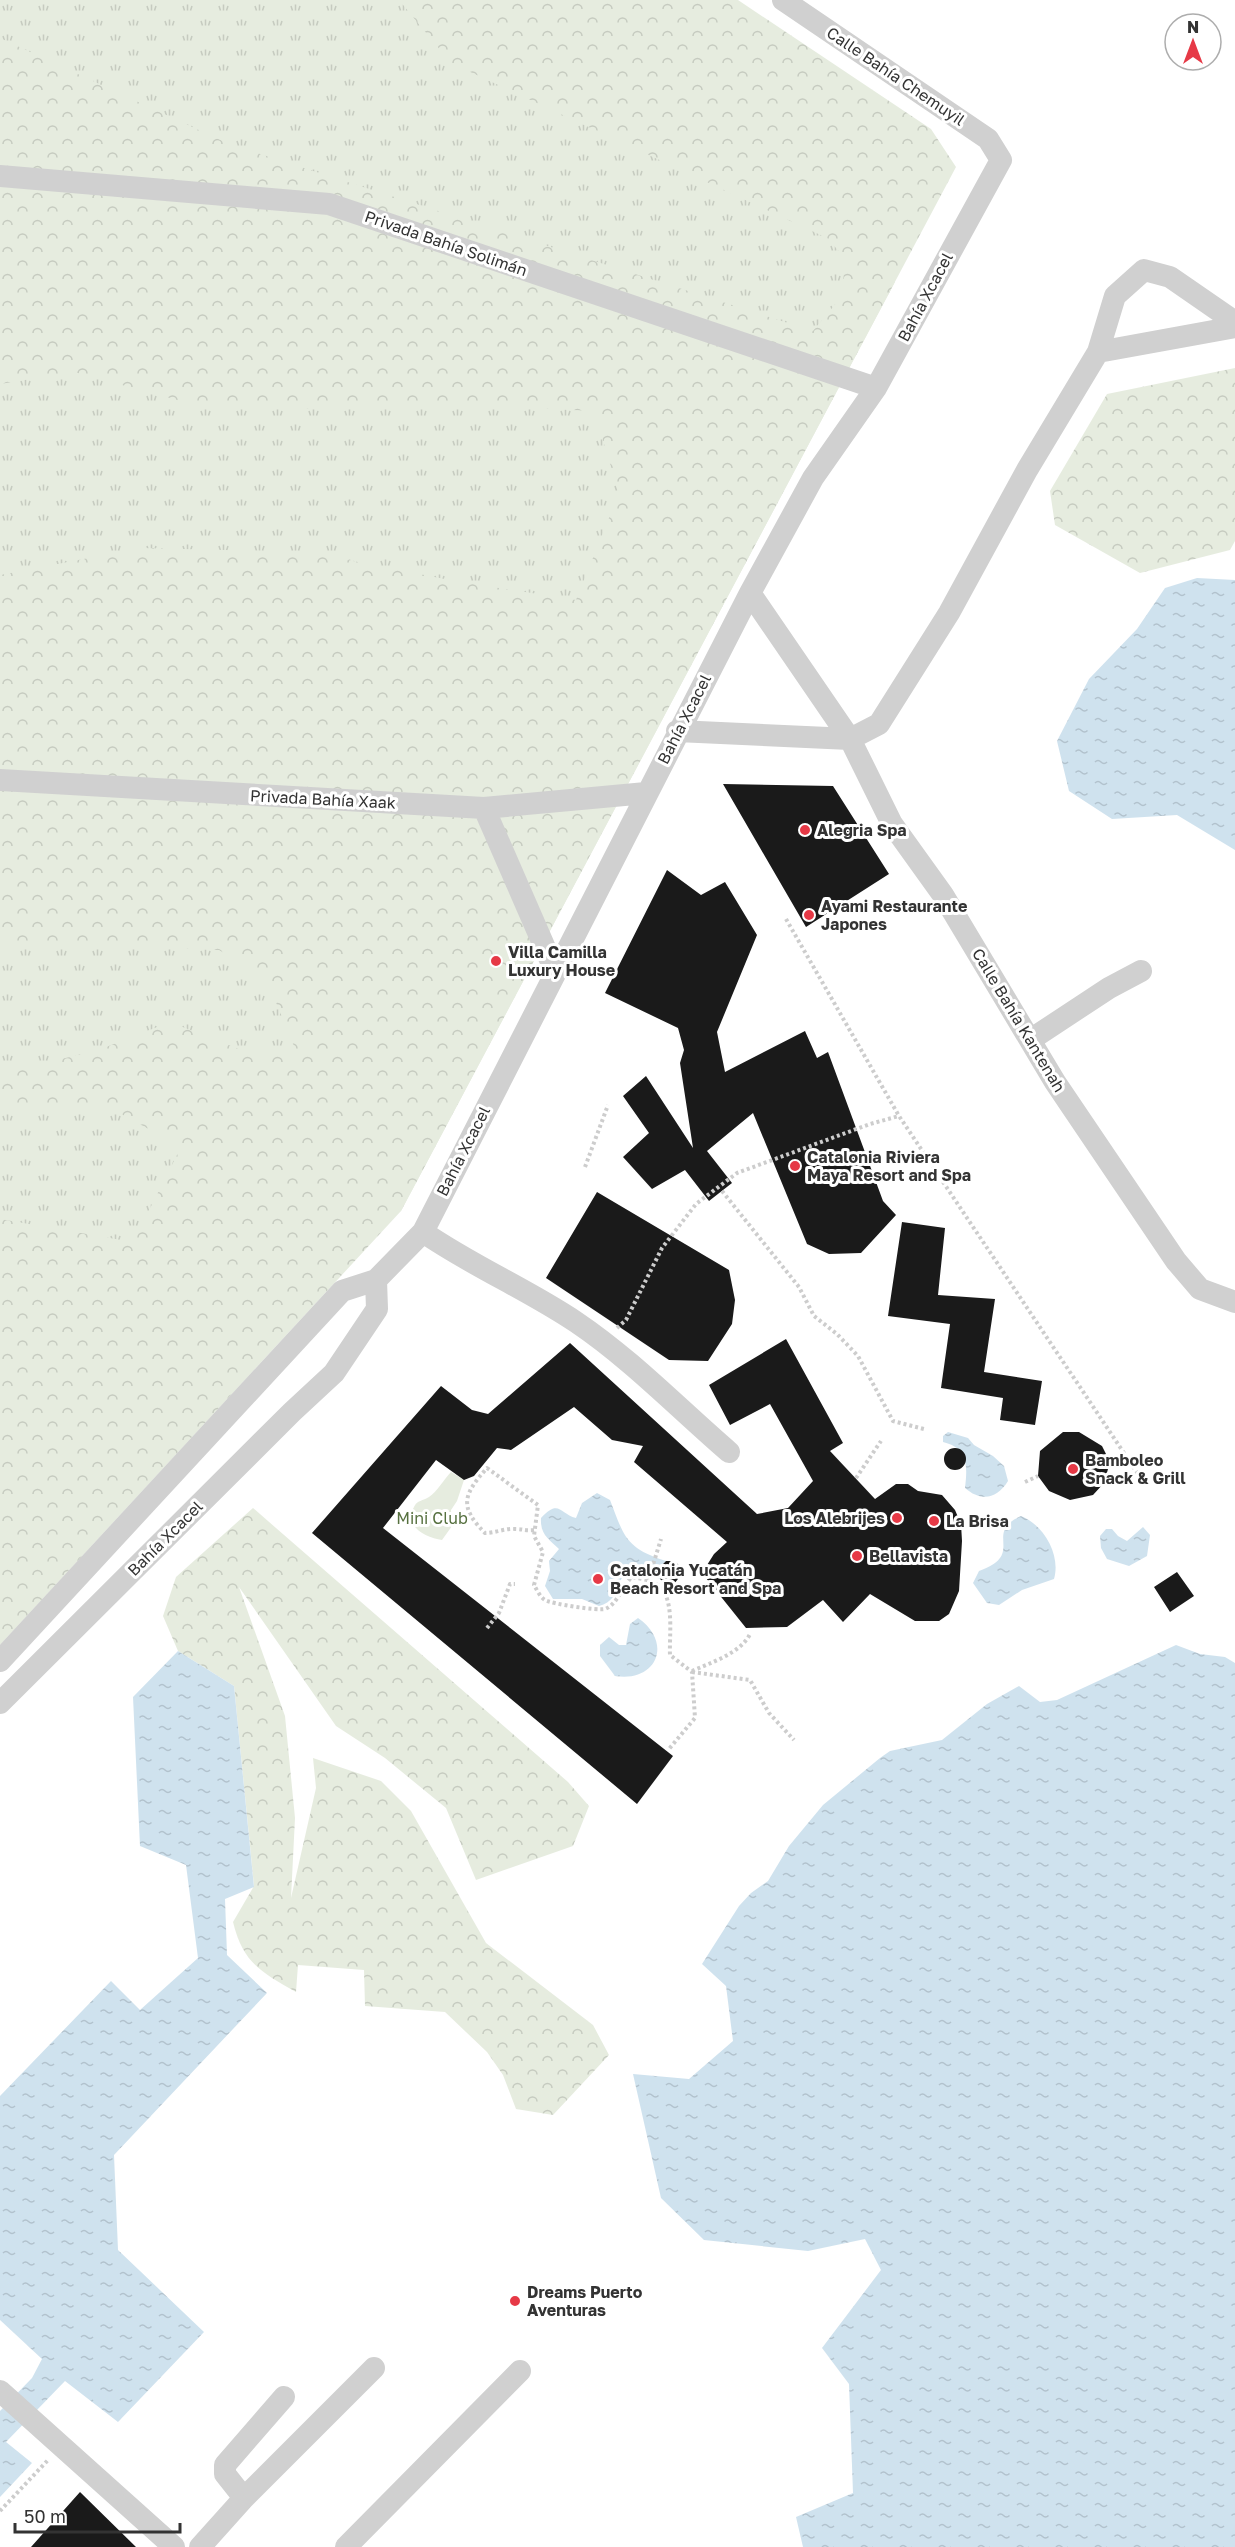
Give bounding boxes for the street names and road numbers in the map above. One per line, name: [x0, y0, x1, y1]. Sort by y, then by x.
street label: Calle Bahía Chemuyil: [823, 22, 969, 130]
street label: Privada Bahía Solimán: [362, 206, 530, 280]
street label: Bahía Xcacel: [893, 249, 957, 345]
street label: Bahía Xcacel: [653, 671, 715, 767]
street label: Privada Bahía Xaak: [250, 785, 396, 813]
street label: Calle Bahía Kantenah: [968, 944, 1070, 1096]
street label: Bahía Xcacel: [432, 1103, 494, 1199]
street label: Bahía Xcacel: [123, 1496, 207, 1580]

